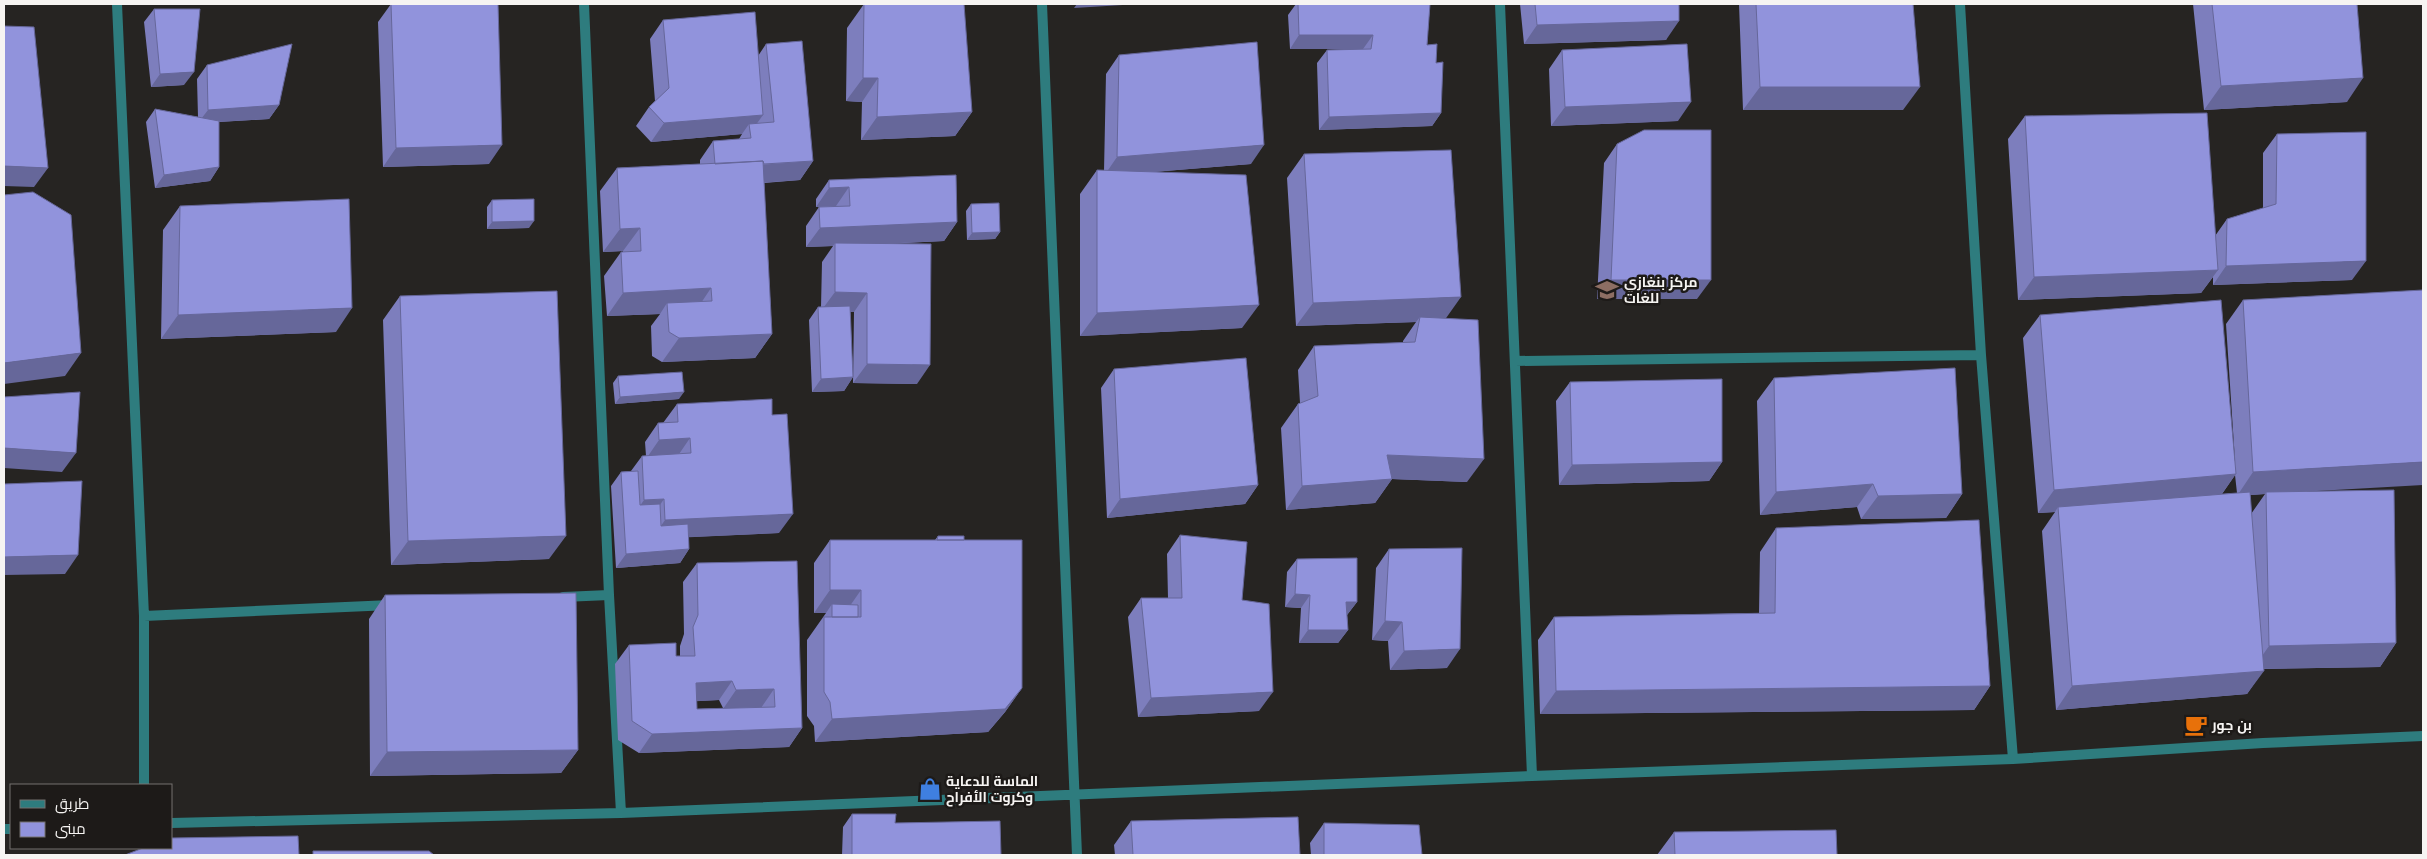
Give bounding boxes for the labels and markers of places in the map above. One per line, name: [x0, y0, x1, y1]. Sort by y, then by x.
place label: مركز بنغازي للغات: [1624, 274, 1698, 306]
school or university icon: مركز بنغازي للغات: [1594, 277, 1620, 303]
cafe icon: بن جور: [2183, 712, 2209, 738]
place label: بن جور: [2211, 717, 2252, 734]
place label: الماسة للدعاية وكروت الأفراح: [946, 773, 1038, 807]
shop icon: الماسة للدعاية وكروت الأفراح: [917, 776, 943, 802]

